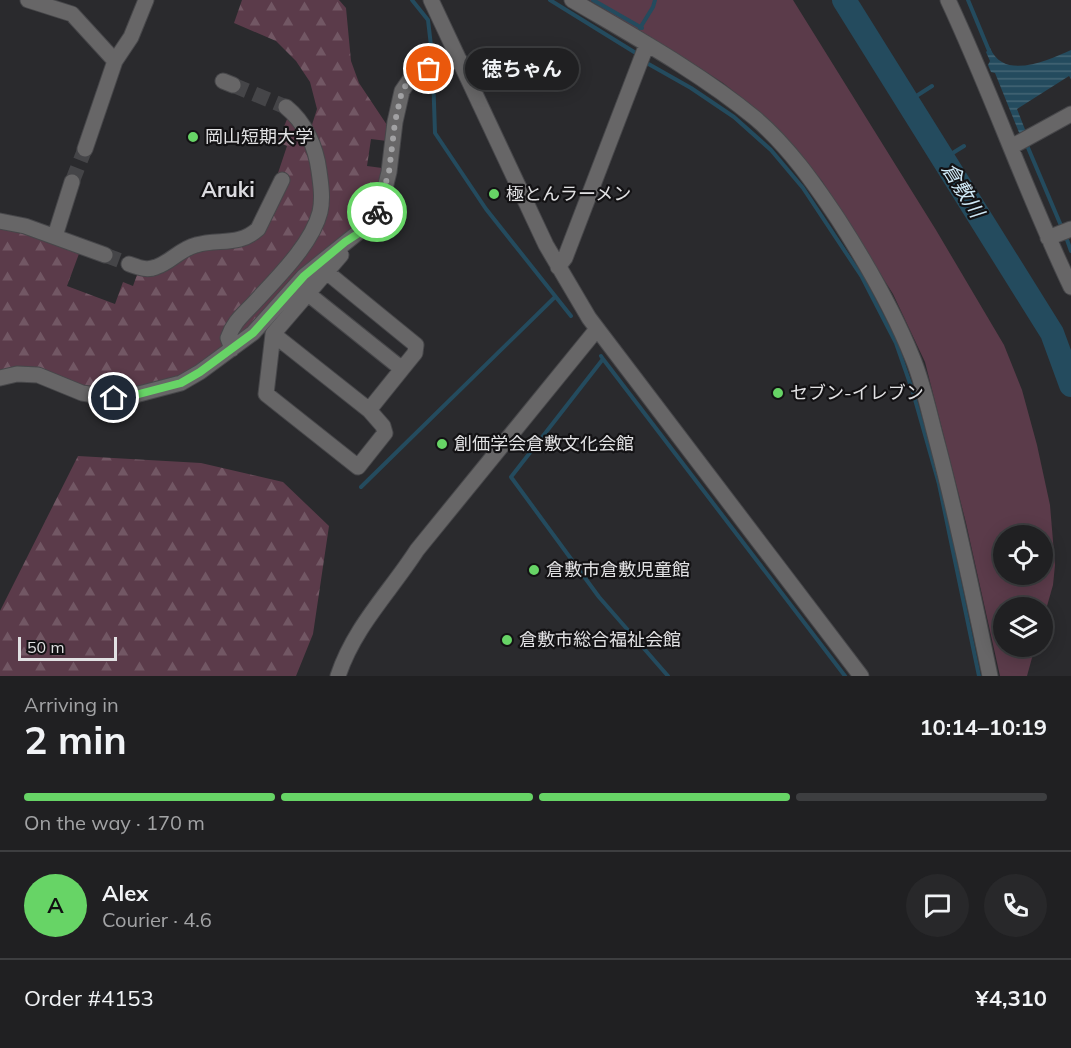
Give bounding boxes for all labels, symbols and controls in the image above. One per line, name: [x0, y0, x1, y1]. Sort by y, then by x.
pin: [403, 43, 454, 94]
callout: 徳ちゃん: [465, 48, 579, 90]
icon: bag: [412, 52, 445, 85]
text: 徳ちゃん: [482, 56, 562, 81]
place label: 岡山短期大学: [205, 125, 313, 148]
marker: 岡山短期大学: [186, 130, 200, 144]
water label: 倉敷川: [937, 158, 991, 223]
district label: Aruki: [201, 176, 255, 202]
courier: [347, 182, 407, 242]
place label: 極とんラーメン: [506, 182, 631, 205]
marker: 極とんラーメン: [487, 187, 501, 201]
icon: bike: [361, 196, 394, 229]
pin: [88, 372, 139, 423]
icon: home: [97, 381, 130, 414]
place label: セブン-イレブン: [790, 381, 924, 404]
marker: セブン-イレブン: [771, 386, 785, 400]
place label: 創価学会倉敷文化会館: [454, 432, 634, 455]
marker: 創価学会倉敷文化会館: [435, 437, 449, 451]
map controls: [993, 525, 1053, 657]
button: locate: [993, 525, 1053, 585]
place label: 倉敷市倉敷児童館: [546, 558, 690, 581]
marker: 倉敷市倉敷児童館: [527, 563, 541, 577]
button: layers: [993, 597, 1053, 657]
place label: 倉敷市総合福祉会館: [519, 628, 681, 651]
marker: 倉敷市総合福祉会館: [500, 633, 514, 647]
scale bar: [18, 634, 117, 662]
text: 50 m: [27, 637, 64, 657]
text: Arriving in: [24, 692, 119, 717]
text: 10:14–10:19: [919, 713, 1047, 741]
text: 2 min: [24, 715, 127, 764]
text: On the way · 170 m: [24, 810, 205, 835]
button: chat: [906, 874, 969, 937]
button: phone: [984, 874, 1047, 937]
text: Alex: [102, 879, 148, 907]
text: A: [47, 891, 64, 919]
text: Courier · 4.6: [102, 907, 212, 932]
text: Order #4153: [24, 984, 154, 1012]
text: ¥4,310: [976, 984, 1047, 1012]

